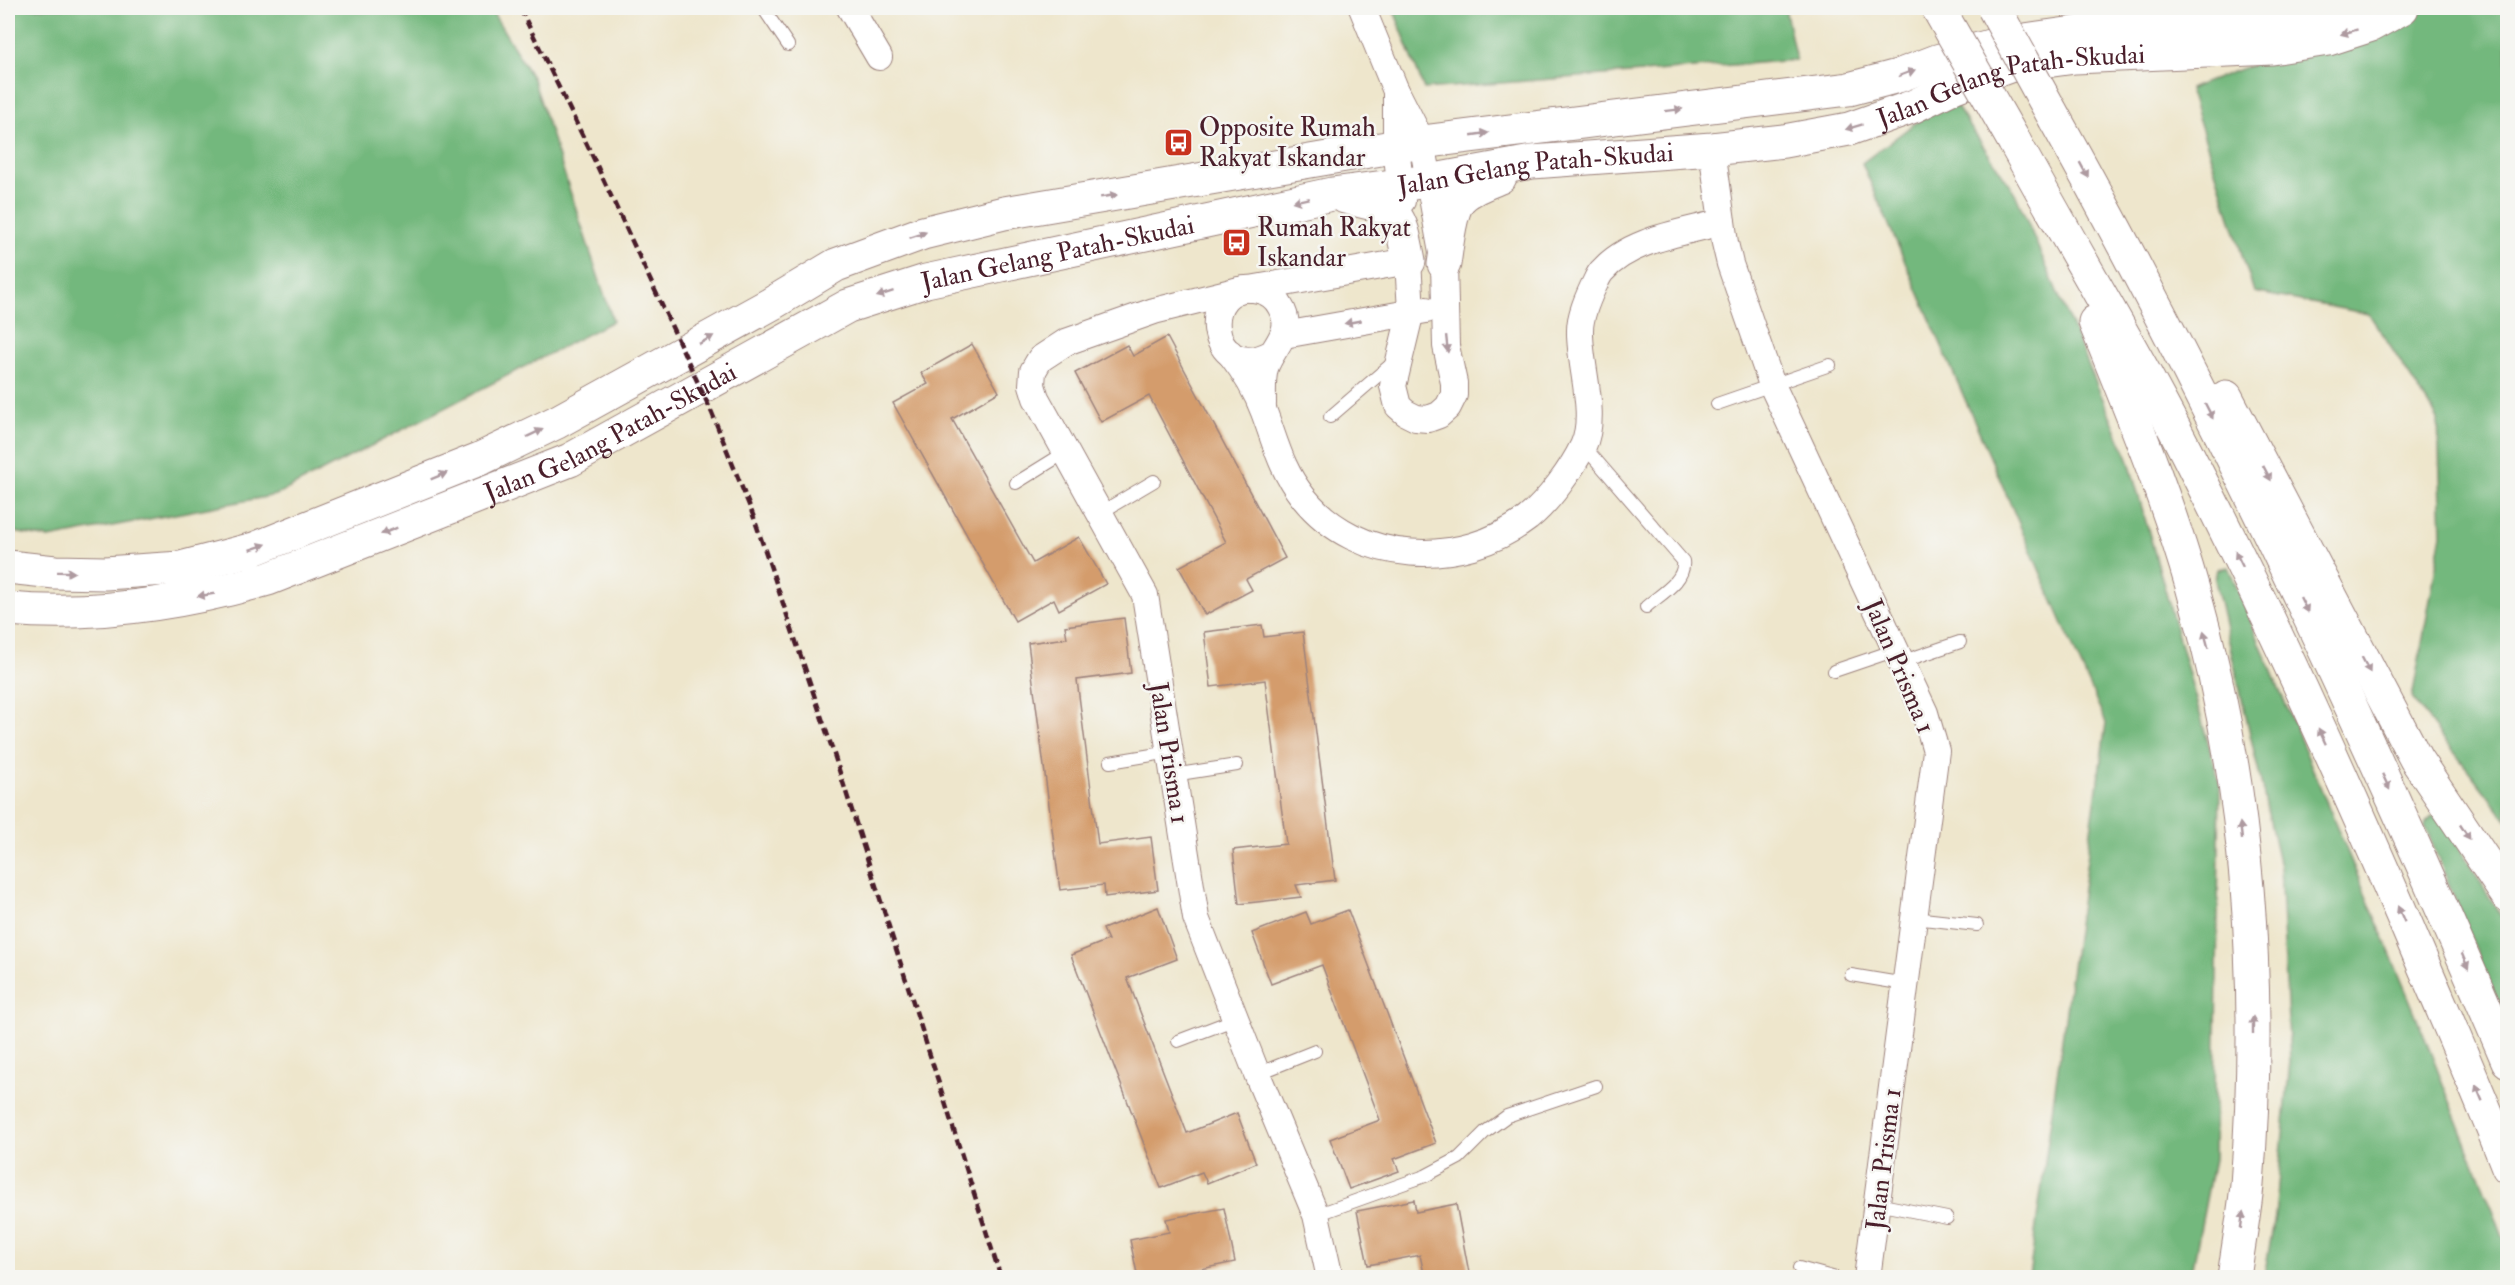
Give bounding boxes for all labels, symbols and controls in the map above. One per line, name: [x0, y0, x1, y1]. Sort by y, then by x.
one-way arrow: [2340, 28, 2358, 37]
street label: Jalan Gelang Patah-Skudai: [1872, 39, 2146, 135]
one-way arrow: [1899, 67, 1917, 77]
one-way arrow: [1664, 105, 1683, 115]
place label: Opposite Rumah Rakyat Iskandar: [1199, 112, 1376, 174]
one-way arrow: [1845, 123, 1863, 132]
bus stop icon: Opposite Rumah Rakyat Iskandar: [1162, 126, 1194, 158]
one-way arrow: [1471, 129, 1490, 138]
street label: Jalan Gelang Patah-Skudai: [1394, 137, 1675, 202]
one-way arrow: [2079, 162, 2089, 179]
one-way arrow: [1100, 192, 1119, 201]
one-way arrow: [1291, 196, 1310, 205]
street label: Jalan Gelang Patah-Skudai: [917, 209, 1197, 299]
place label: Rumah Rakyat Iskandar: [1257, 212, 1411, 274]
bus stop icon: Rumah Rakyat Iskandar: [1220, 226, 1252, 258]
one-way arrow: [909, 229, 927, 239]
one-way arrow: [876, 290, 894, 299]
one-way arrow: [1344, 318, 1363, 327]
one-way arrow: [1442, 334, 1452, 353]
one-way arrow: [698, 335, 715, 345]
street label: Jalan Gelang Patah-Skudai: [479, 356, 742, 510]
one-way arrow: [2204, 403, 2214, 420]
one-way arrow: [527, 428, 544, 437]
one-way arrow: [2262, 465, 2272, 482]
one-way arrow: [430, 471, 448, 480]
one-way arrow: [380, 527, 398, 537]
one-way arrow: [249, 542, 267, 552]
one-way arrow: [2234, 550, 2244, 567]
one-way arrow: [56, 567, 75, 577]
one-way arrow: [196, 591, 215, 600]
street label: Jalan Prisma 1: [1856, 593, 1942, 738]
one-way arrow: [2299, 597, 2308, 614]
one-way arrow: [2201, 630, 2210, 648]
one-way arrow: [2362, 656, 2371, 673]
street label: Jalan Prisma 1: [1142, 679, 1196, 826]
one-way arrow: [2317, 727, 2326, 744]
one-way arrow: [2381, 774, 2391, 792]
one-way arrow: [2236, 821, 2246, 840]
one-way arrow: [2459, 824, 2471, 840]
one-way arrow: [2396, 904, 2406, 922]
one-way arrow: [2460, 952, 2469, 969]
one-way arrow: [2248, 1016, 2258, 1035]
one-way arrow: [2474, 1084, 2483, 1101]
street label: Jalan Prisma 1: [1859, 1086, 1909, 1233]
one-way arrow: [2238, 1210, 2247, 1229]

